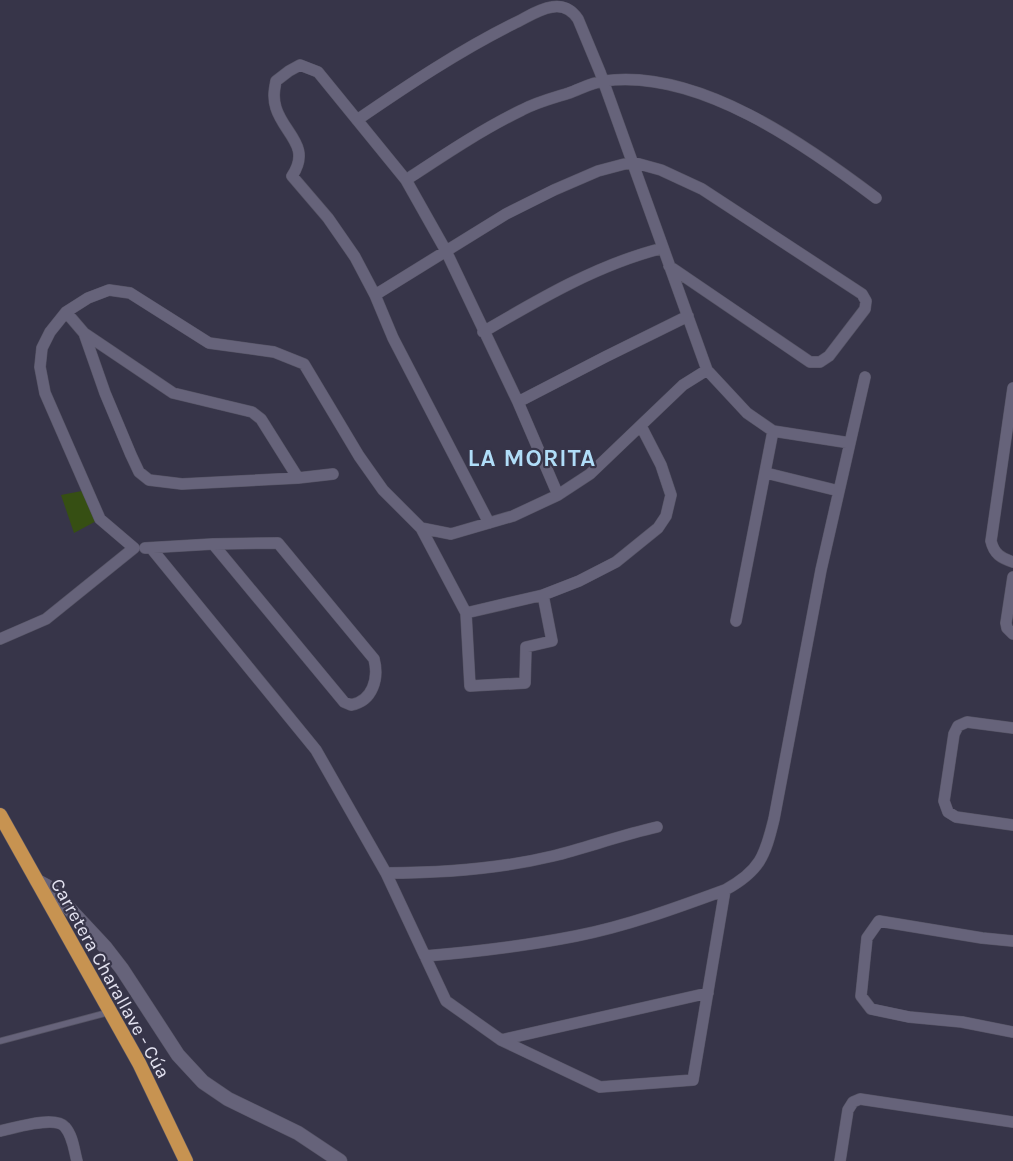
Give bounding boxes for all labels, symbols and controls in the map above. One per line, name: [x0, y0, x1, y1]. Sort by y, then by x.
district label: LA MORITA: [468, 444, 596, 472]
street label: Carretera Charallave - Cúa: [46, 875, 174, 1082]

